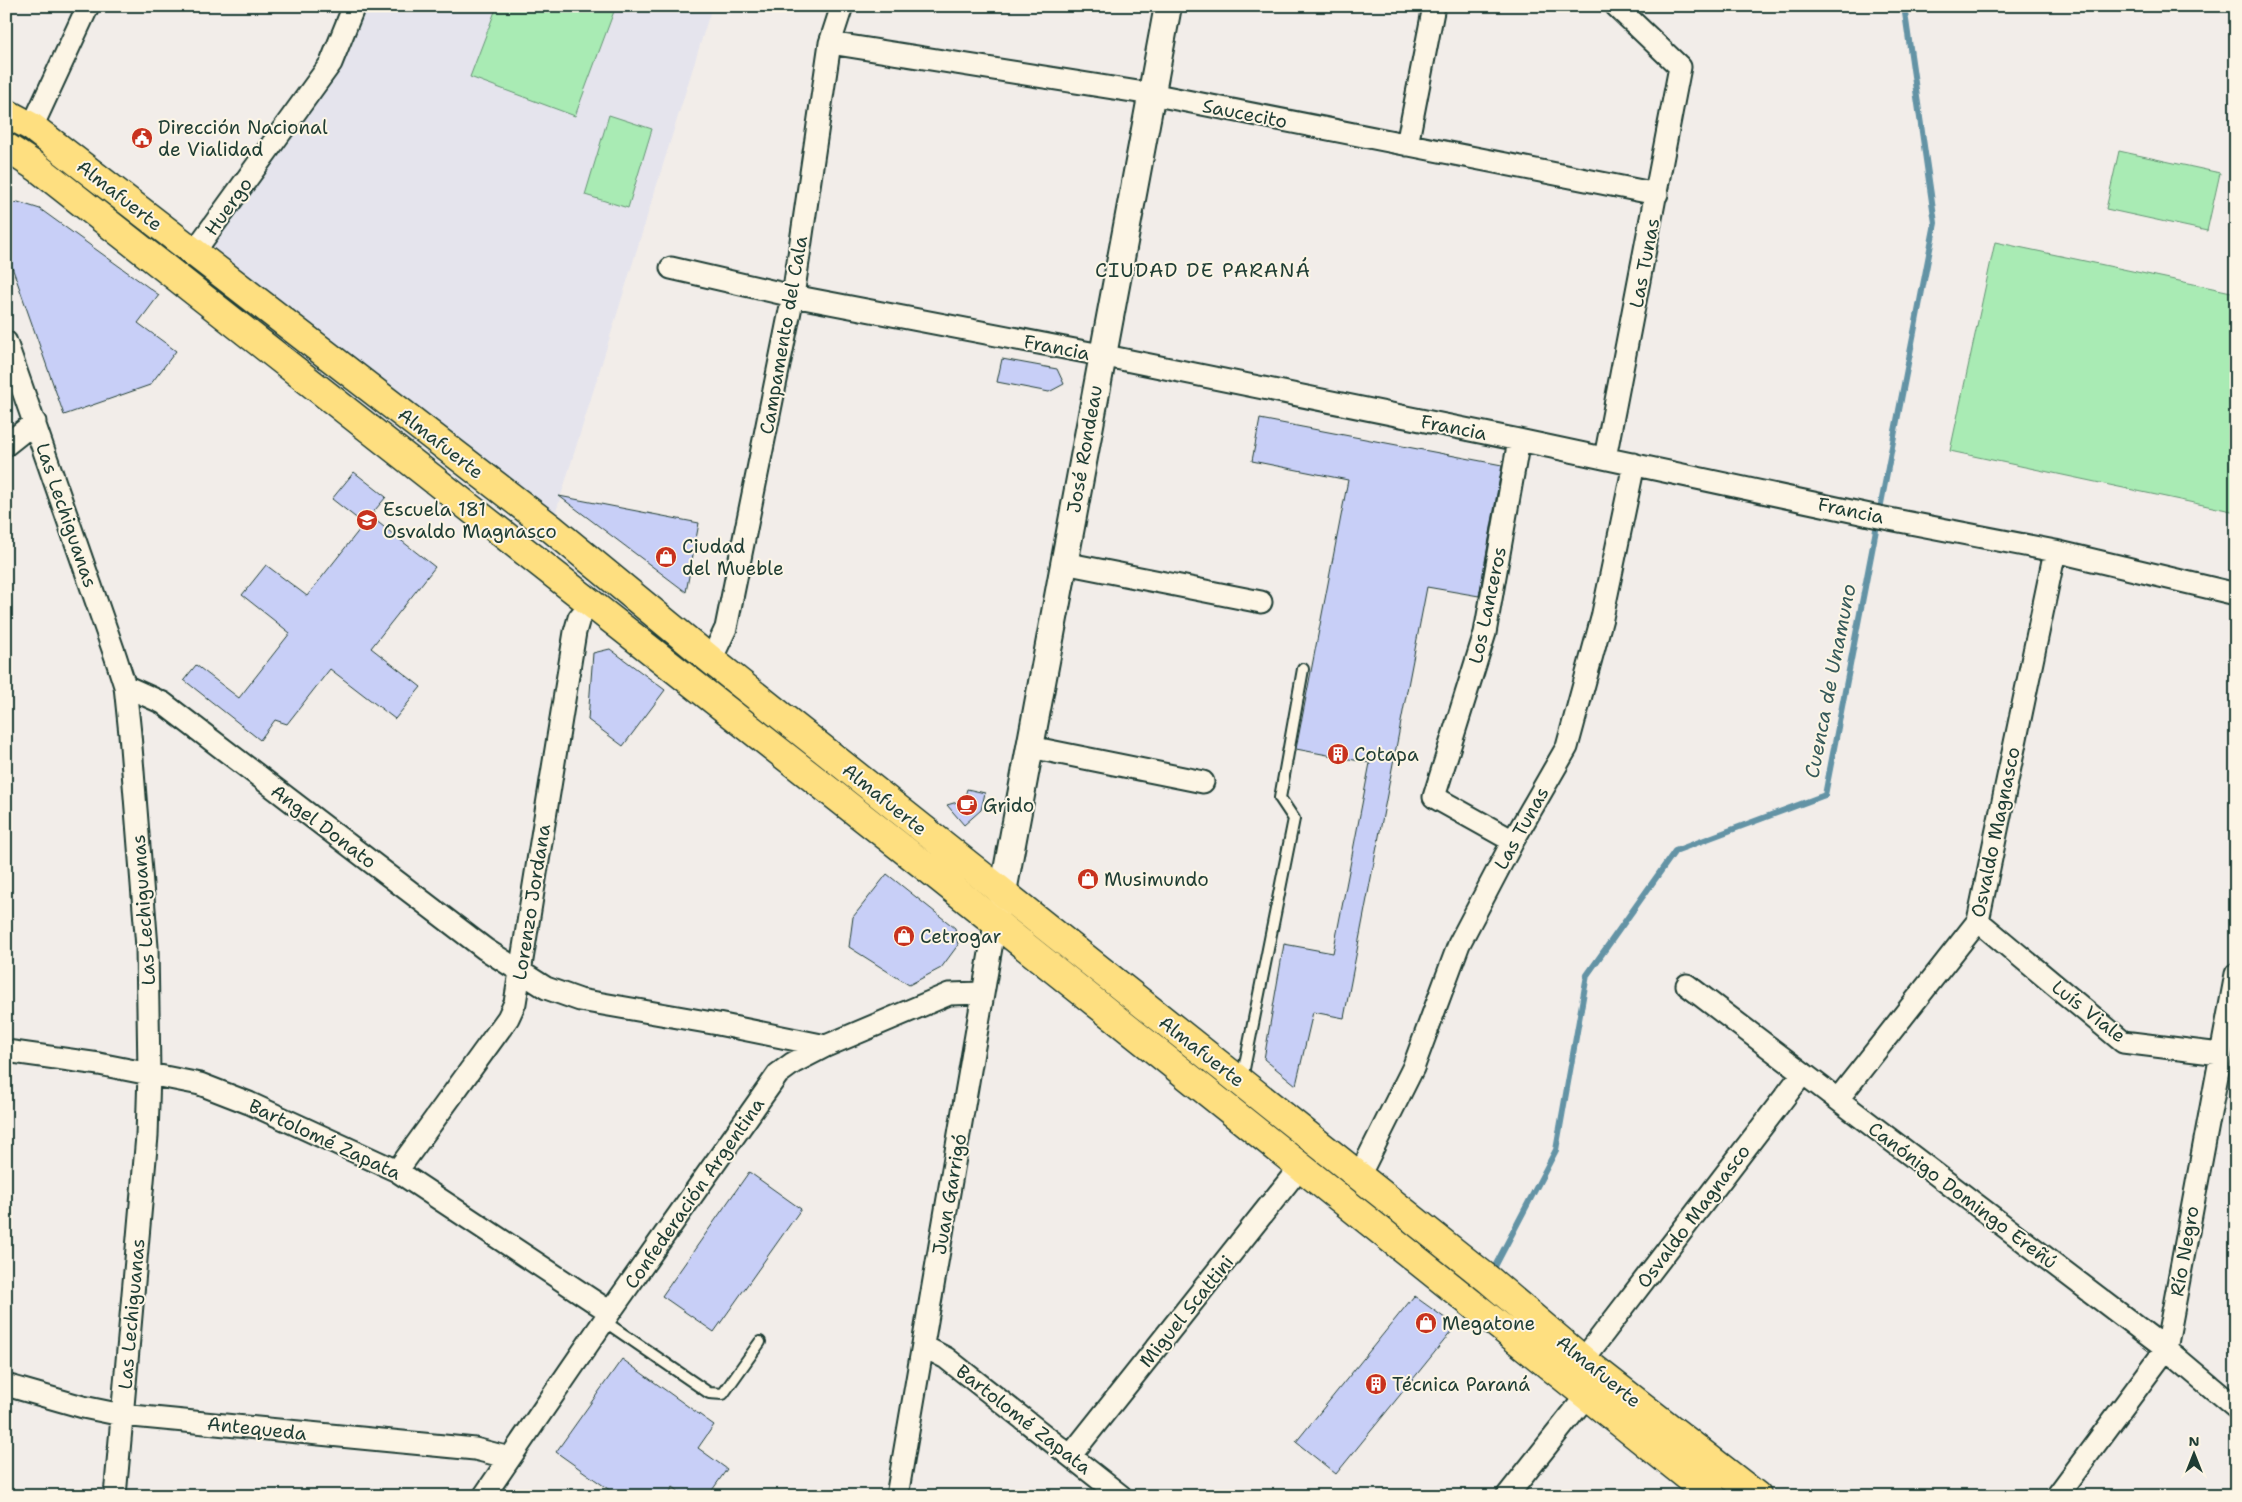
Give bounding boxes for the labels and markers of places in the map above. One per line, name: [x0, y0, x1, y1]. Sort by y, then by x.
place label: Dirección Nacional de Vialidad: [158, 115, 328, 162]
public building icon: Dirección Nacional de Vialidad: [130, 126, 154, 150]
place label: Escuela 181 Osvaldo Magnasco: [383, 497, 557, 544]
school or university icon: Escuela 181 Osvaldo Magnasco: [355, 508, 379, 532]
place label: Ciudad del Mueble: [682, 534, 784, 581]
shop icon: Ciudad del Mueble: [654, 545, 678, 569]
building icon: Cotapa: [1326, 742, 1350, 766]
place label: Cotapa: [1354, 742, 1419, 767]
cafe icon: Grido: [955, 793, 979, 817]
place label: Grido: [983, 793, 1034, 818]
shop icon: Musimundo: [1076, 867, 1100, 891]
place label: Musimundo: [1104, 867, 1209, 892]
shop icon: Cetrogar: [892, 924, 916, 948]
place label: Cetrogar: [920, 924, 1002, 949]
shop icon: Megatone: [1414, 1311, 1438, 1335]
place label: Megatone: [1442, 1311, 1535, 1336]
building icon: Técnica Paraná: [1364, 1372, 1388, 1396]
place label: Técnica Paraná: [1392, 1372, 1530, 1397]

